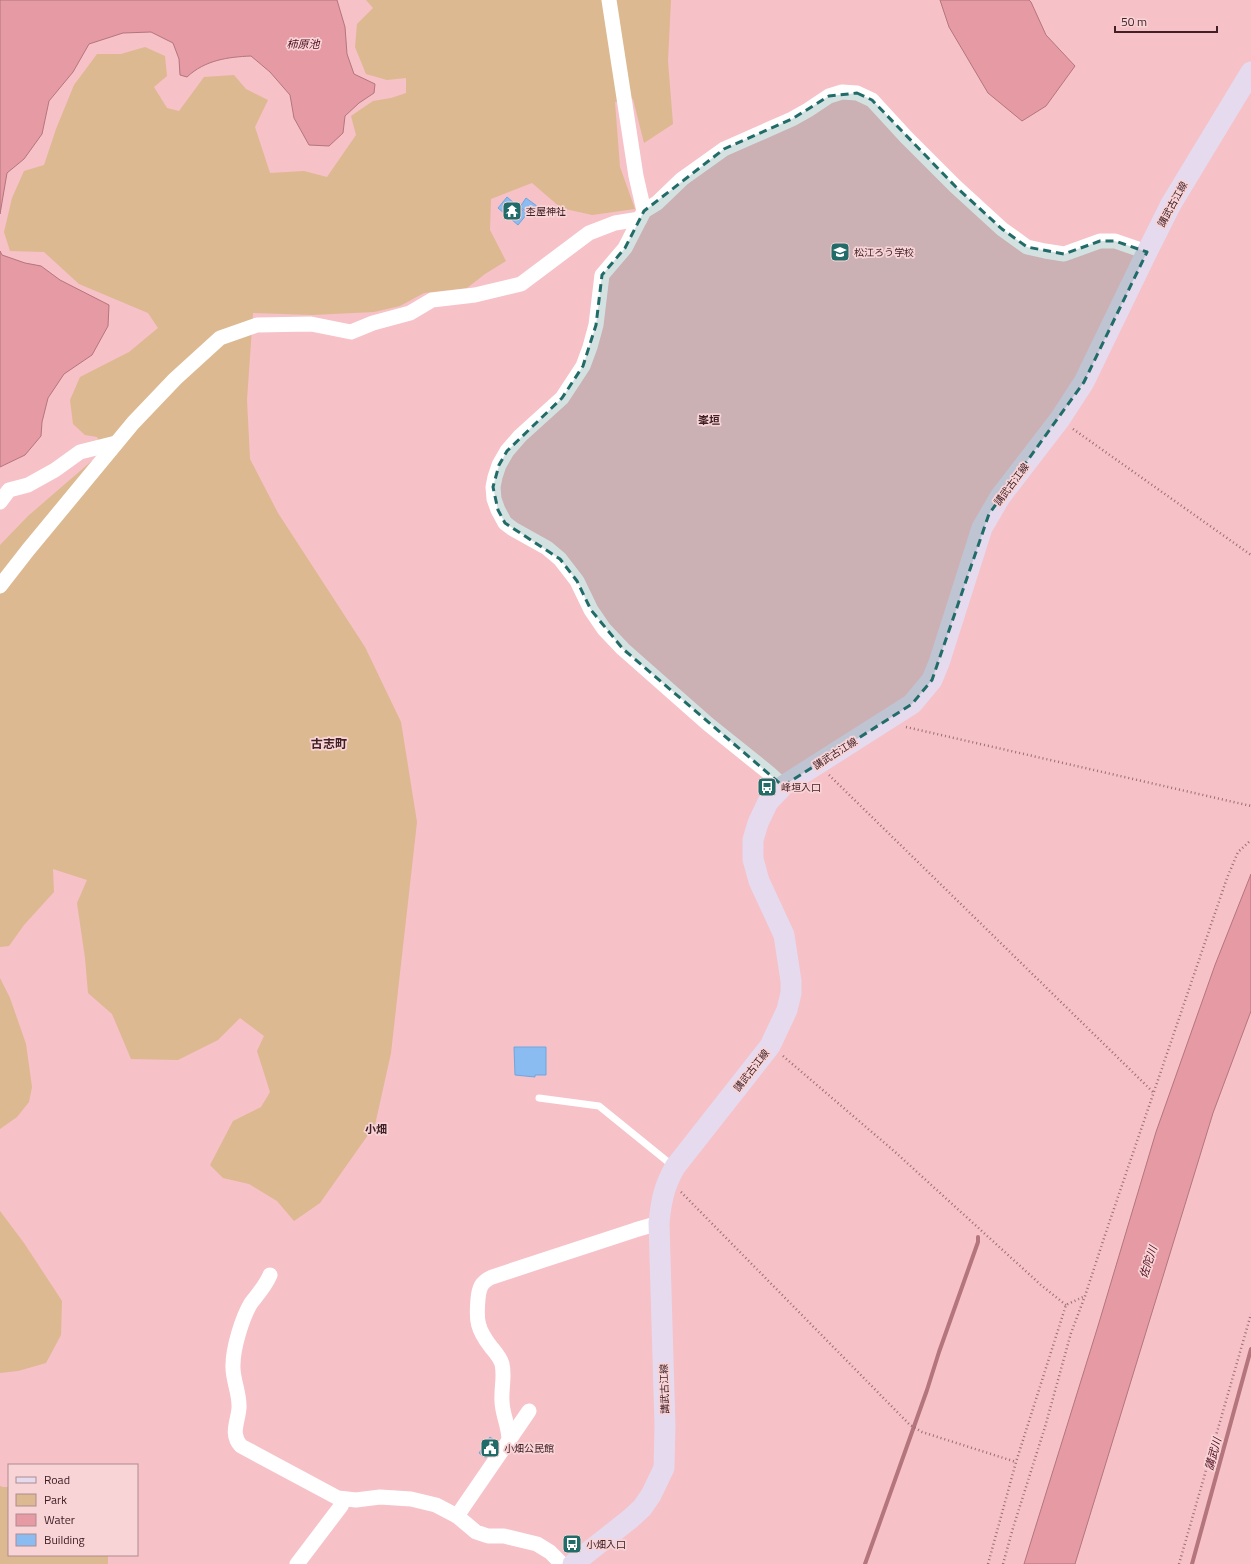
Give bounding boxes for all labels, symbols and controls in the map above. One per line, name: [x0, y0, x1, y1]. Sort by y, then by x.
scale bar: [1115, 8, 1217, 34]
text: 50 m: [1121, 12, 1147, 31]
water label: 柿原池: [287, 36, 320, 52]
street label: 講武古江線: [1154, 179, 1191, 230]
temple icon: 杢屋神社: [501, 200, 523, 222]
place label: 杢屋神社: [526, 204, 566, 219]
school or university icon: 松江ろう学校: [829, 241, 851, 263]
place label: 松江ろう学校: [854, 245, 914, 260]
district label: 峯垣: [698, 412, 720, 428]
street label: 講武古江線: [990, 460, 1032, 509]
district label: 古志町: [311, 734, 347, 753]
street label: 講武古江線: [810, 734, 860, 773]
bus stop icon: 峰垣入口: [756, 776, 778, 798]
place label: 峰垣入口: [781, 780, 821, 795]
street label: 講武古江線: [730, 1046, 773, 1095]
district label: 小畑: [365, 1121, 387, 1137]
water label: 佐陀川: [1135, 1243, 1161, 1280]
street label: 講武古江線: [656, 1364, 673, 1414]
water label: 講武川: [1201, 1435, 1225, 1472]
public building icon: 小畑公民館: [479, 1437, 501, 1459]
place label: 小畑公民館: [504, 1441, 554, 1456]
legend: [8, 1464, 138, 1556]
text: Road: [44, 1470, 70, 1489]
text: Park: [44, 1490, 67, 1509]
text: Water: [44, 1510, 75, 1529]
text: Building: [44, 1530, 85, 1549]
bus stop icon: 小畑入口: [561, 1533, 583, 1555]
place label: 小畑入口: [586, 1537, 626, 1552]

